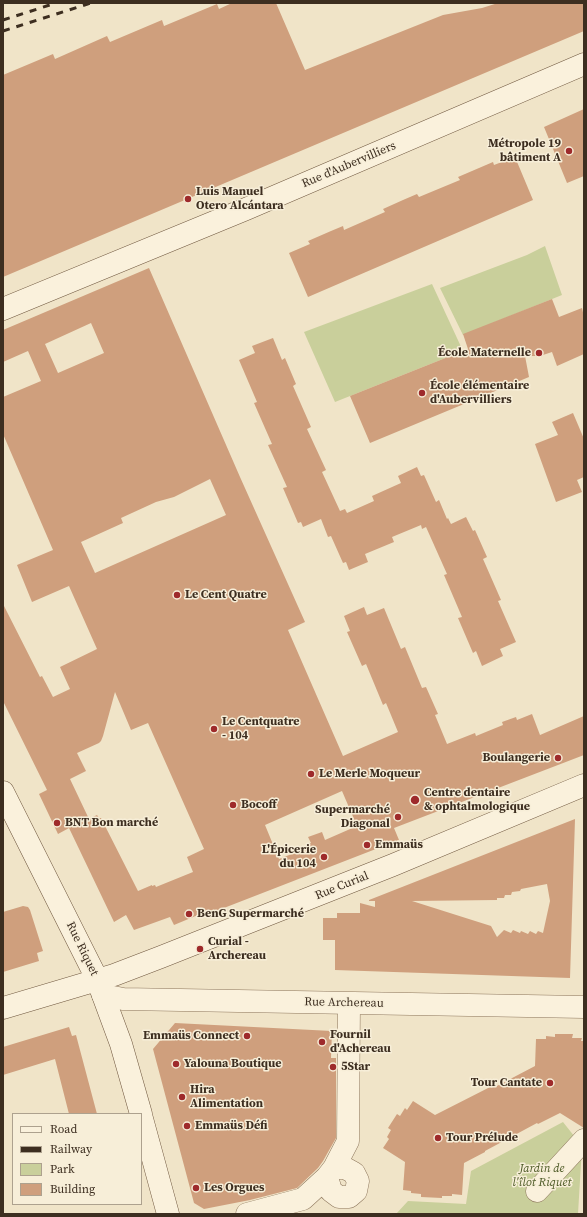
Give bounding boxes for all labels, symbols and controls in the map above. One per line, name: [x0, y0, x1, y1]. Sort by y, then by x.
place label: Métropole 19 bâtiment A: [488, 137, 561, 165]
street label: Rue d'Aubervilliers: [300, 139, 398, 191]
marker: Métropole 19 bâtiment A: [564, 146, 574, 156]
place label: Luis Manuel Otero Alcántara: [196, 185, 284, 213]
marker: Luis Manuel Otero Alcántara: [183, 194, 193, 204]
place label: École Maternelle: [438, 346, 531, 360]
marker: École Maternelle: [534, 348, 544, 358]
place label: École élémentaire d'Aubervilliers: [430, 379, 529, 407]
marker: École élémentaire d'Aubervilliers: [417, 388, 427, 398]
place label: Le Cent Quatre: [185, 588, 267, 602]
marker: Le Cent Quatre: [172, 590, 182, 600]
place label: Le Centquatre - 104: [222, 715, 300, 743]
marker: Le Centquatre - 104: [209, 724, 219, 734]
place label: Boulangerie: [482, 751, 550, 765]
marker: Boulangerie: [553, 753, 563, 763]
place label: Le Merle Moqueur: [319, 767, 420, 781]
marker: Le Merle Moqueur: [306, 769, 316, 779]
place label: Centre dentaire & ophtalmologique: [424, 786, 530, 814]
marker: Centre dentaire & ophtalmologique: [409, 794, 421, 806]
place label: Bocoff: [241, 798, 277, 812]
marker: Bocoff: [228, 800, 238, 810]
place label: Supermarché Diagonal: [315, 803, 390, 831]
marker: Supermarché Diagonal: [393, 812, 403, 822]
place label: BNT Bon marché: [65, 816, 158, 830]
marker: BNT Bon marché: [52, 818, 62, 828]
place label: Emmaüs: [375, 838, 423, 852]
marker: Emmaüs: [362, 840, 372, 850]
place label: L'Épicerie du 104: [262, 843, 316, 871]
marker: L'Épicerie du 104: [319, 852, 329, 862]
street label: Rue Curial: [313, 869, 371, 903]
place label: BenG Supermarché: [197, 907, 304, 921]
marker: BenG Supermarché: [184, 909, 194, 919]
street label: Rue Riquet: [63, 920, 101, 978]
place label: Curial - Archereau: [208, 935, 266, 963]
marker: Curial - Archereau: [195, 944, 205, 954]
street label: Rue Archereau: [304, 995, 384, 1011]
place label: Fournil d'Achereau: [330, 1028, 391, 1056]
place label: Emmaüs Connect: [143, 1029, 239, 1043]
marker: Emmaüs Connect: [242, 1031, 252, 1041]
marker: Fournil d'Achereau: [317, 1037, 327, 1047]
place label: Yalouna Boutique: [184, 1057, 282, 1071]
marker: Yalouna Boutique: [171, 1059, 181, 1069]
place label: 5Star: [341, 1060, 370, 1074]
marker: 5Star: [328, 1062, 338, 1072]
place label: Tour Cantate: [471, 1076, 542, 1090]
marker: Tour Cantate: [545, 1078, 555, 1088]
place label: Hira Alimentation: [190, 1083, 263, 1111]
marker: Hira Alimentation: [177, 1092, 187, 1102]
legend: [12, 1113, 142, 1205]
place label: Emmaüs Défi: [195, 1119, 268, 1133]
text: Road: [50, 1121, 77, 1137]
marker: Emmaüs Défi: [182, 1121, 192, 1131]
place label: Tour Prélude: [446, 1131, 518, 1145]
marker: Tour Prélude: [433, 1133, 443, 1143]
text: Railway: [50, 1141, 92, 1157]
text: Park: [50, 1161, 75, 1177]
park label: Jardin de l'îlot Riquet: [513, 1162, 571, 1190]
text: Building: [50, 1181, 95, 1197]
place label: Les Orgues: [204, 1181, 265, 1195]
marker: Les Orgues: [191, 1183, 201, 1193]

